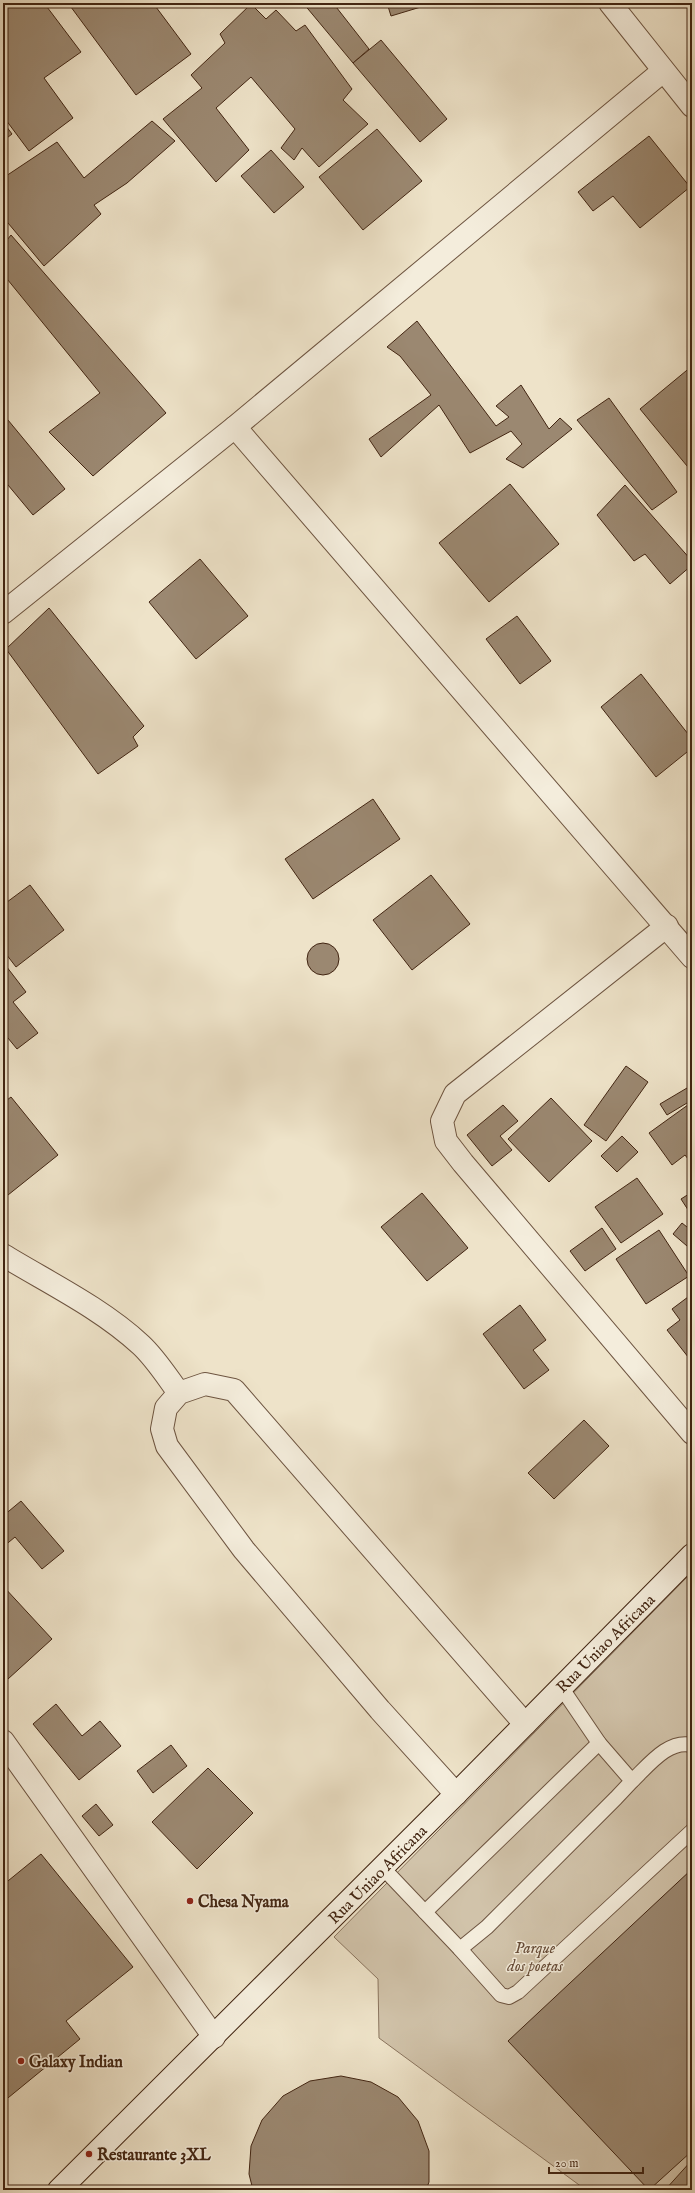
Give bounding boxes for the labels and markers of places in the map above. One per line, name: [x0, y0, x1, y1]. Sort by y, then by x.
place label: Chesa Nyama: [198, 1893, 290, 1913]
marker: Chesa Nyama: [185, 1896, 195, 1906]
place label: Galaxy Indian: [29, 2053, 123, 2073]
marker: Galaxy Indian: [16, 2056, 26, 2066]
place label: Restaurante 3XL: [97, 2146, 211, 2166]
marker: Restaurante 3XL: [84, 2149, 94, 2159]

